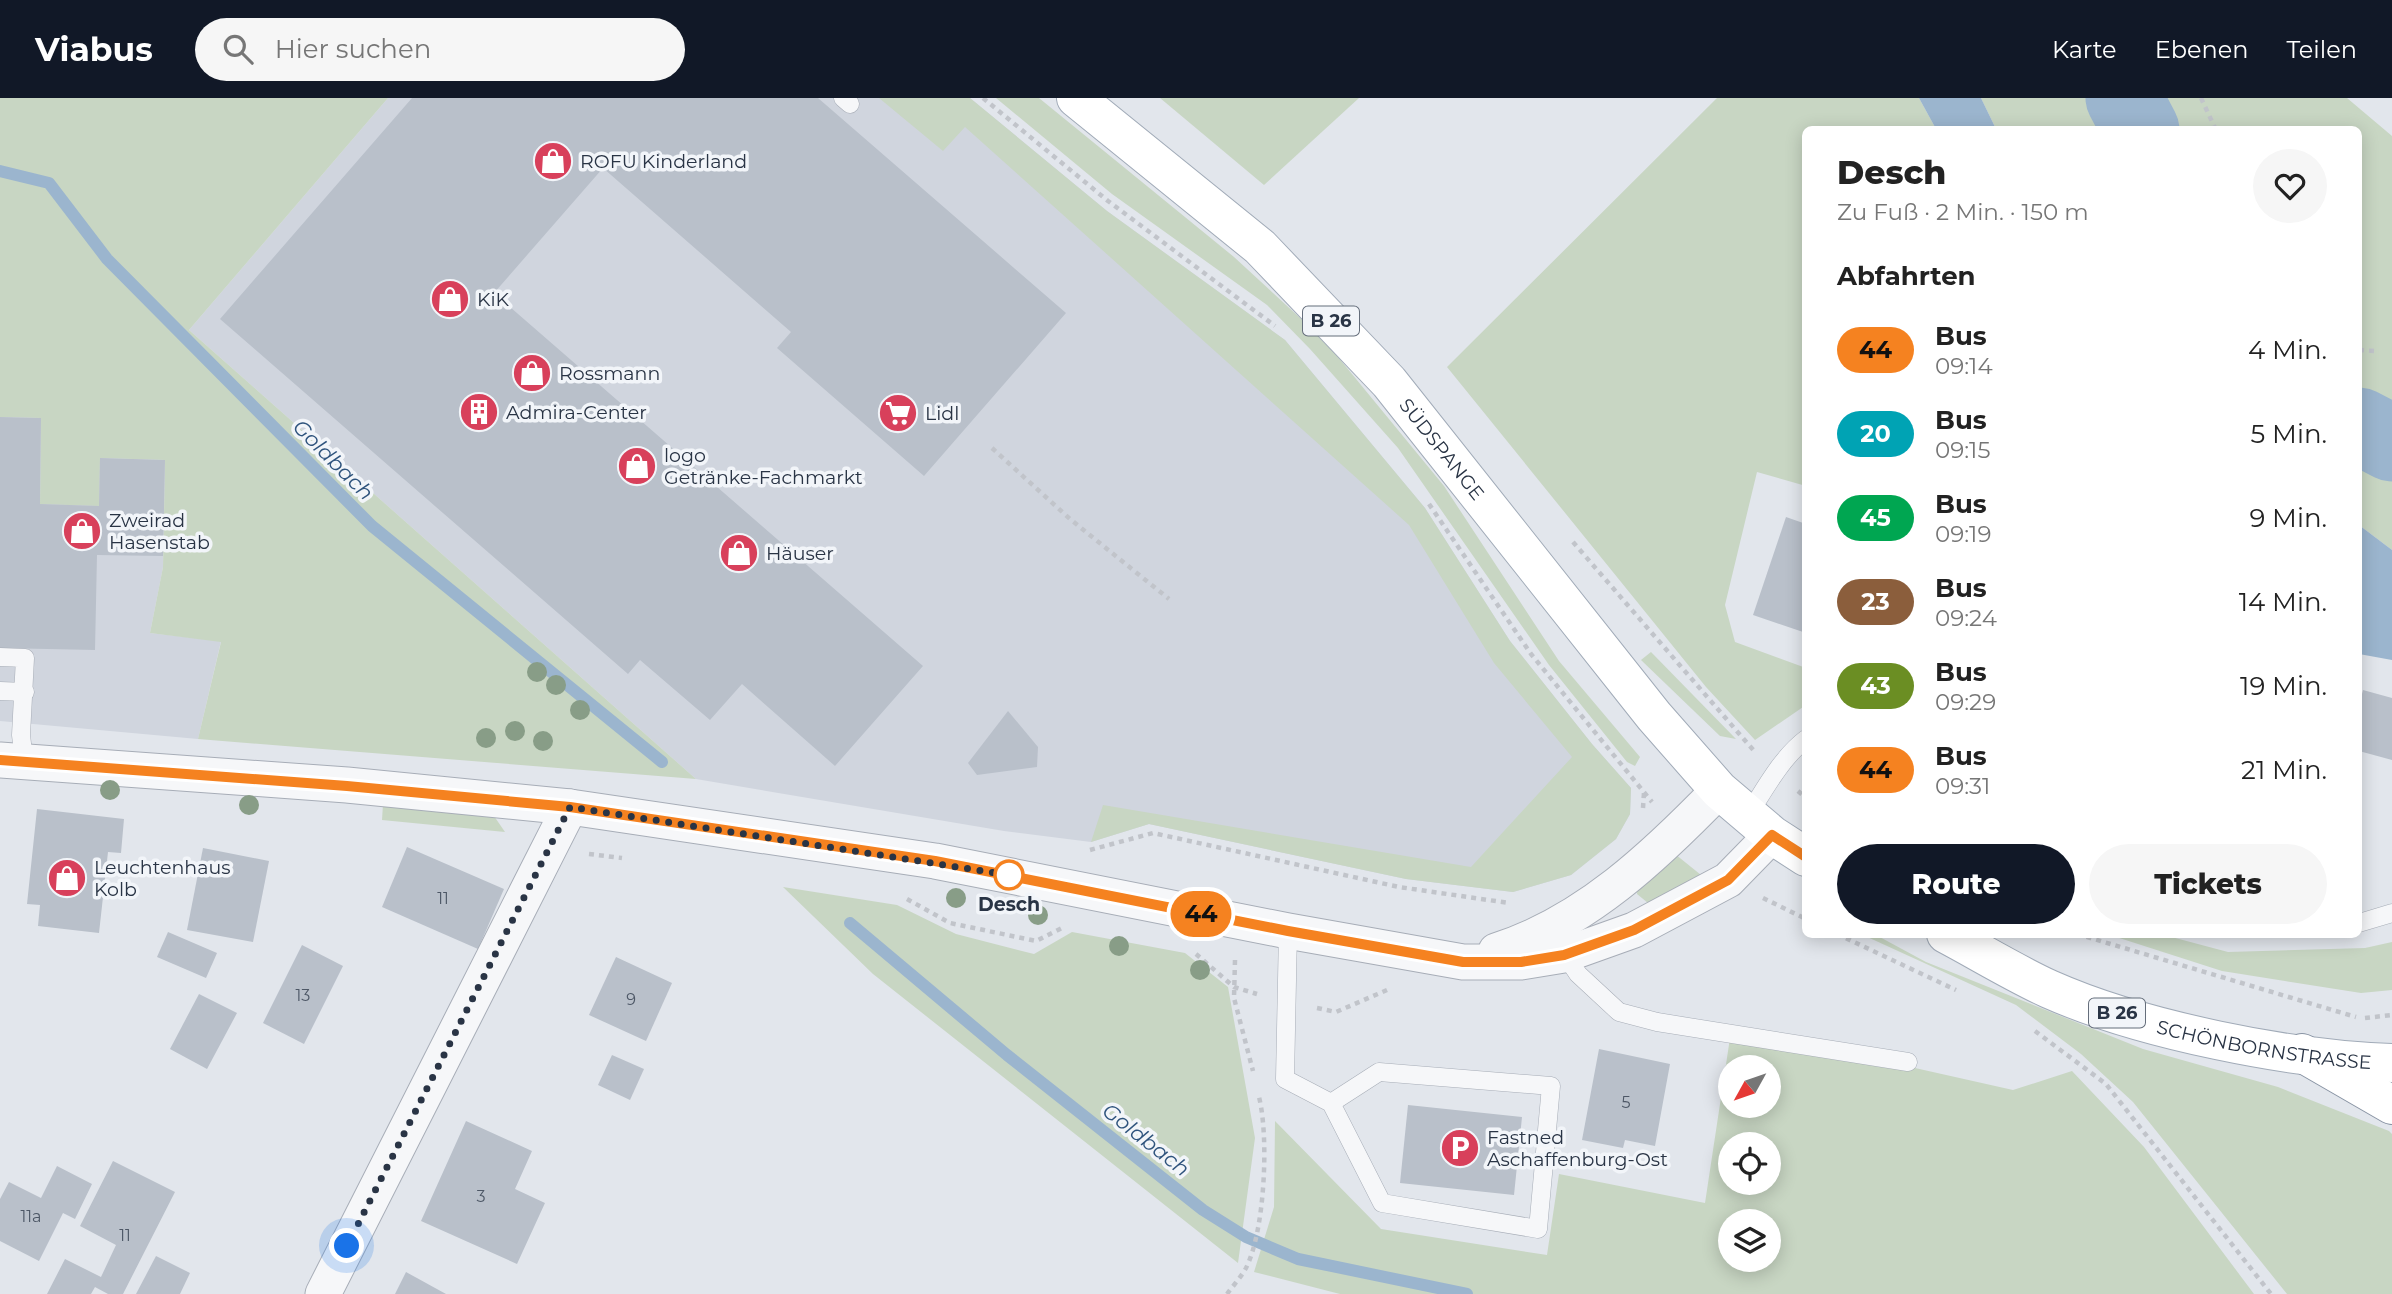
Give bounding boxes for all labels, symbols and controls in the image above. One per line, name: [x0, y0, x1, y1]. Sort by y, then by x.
search box: [195, 18, 685, 81]
text: Viabus: [35, 29, 153, 69]
icon: search: [219, 30, 257, 68]
text: Hier suchen: [275, 33, 431, 65]
text: Karte: [2052, 35, 2117, 64]
text: Ebenen: [2155, 35, 2248, 64]
text: Teilen: [2286, 35, 2357, 64]
shop icon: ROFU Kinderland: [532, 140, 574, 182]
button: heart: [2253, 149, 2327, 223]
place label: ROFU Kinderland: [580, 150, 747, 173]
text: Desch: [1837, 152, 1946, 192]
text: Zu Fuß · 2 Min. · 150 m: [1837, 198, 2089, 226]
text: Abfahrten: [1837, 260, 1976, 292]
shop icon: KiK: [429, 278, 471, 320]
place label: KiK: [477, 288, 510, 311]
road number: B 26: [1303, 306, 1359, 336]
text: Bus: [1935, 320, 1987, 352]
text: 4 Min.: [2248, 334, 2327, 366]
text: 44: [1859, 335, 1892, 364]
shop icon: Rossmann: [511, 352, 553, 394]
text: 09:14: [1935, 352, 1993, 380]
place label: Rossmann: [559, 362, 660, 385]
building icon: Admira-Center: [458, 391, 500, 433]
supermarket icon: Lidl: [877, 392, 919, 434]
street label: SÜDSPANGE: [1394, 394, 1489, 505]
place label: Admira-Center: [506, 401, 647, 424]
place label: Lidl: [925, 402, 959, 425]
text: Bus: [1935, 404, 1987, 436]
water label: Goldbach: [288, 414, 379, 505]
text: 5 Min.: [2251, 418, 2327, 450]
text: 20: [1860, 419, 1891, 448]
text: 09:15: [1935, 436, 1990, 464]
place label: logo Getränke-Fachmarkt: [664, 444, 863, 489]
shop icon: logo Getränke-Fachmarkt: [616, 445, 658, 487]
text: Bus: [1935, 488, 1987, 520]
text: 9 Min.: [2249, 502, 2327, 534]
text: 45: [1860, 503, 1891, 532]
place label: Zweirad Hasenstab: [109, 509, 210, 554]
shop icon: Zweirad Hasenstab: [61, 510, 103, 552]
text: 09:19: [1935, 520, 1991, 548]
shop icon: Häuser: [718, 532, 760, 574]
place label: Häuser: [766, 542, 834, 565]
text: Bus: [1935, 572, 1987, 604]
text: 14 Min.: [2239, 586, 2327, 618]
text: 23: [1861, 587, 1890, 616]
text: 09:24: [1935, 604, 1997, 632]
text: Bus: [1935, 656, 1987, 688]
text: 19 Min.: [2240, 670, 2327, 702]
text: 43: [1860, 671, 1891, 700]
text: 09:29: [1935, 688, 1996, 716]
text: Bus: [1935, 740, 1987, 772]
text: 21 Min.: [2241, 754, 2327, 786]
text: 44: [1859, 755, 1892, 784]
text: 09:31: [1935, 772, 1990, 800]
button: Route: [1837, 844, 2075, 924]
button: Tickets: [2089, 844, 2327, 924]
place label: Leuchtenhaus Kolb: [94, 856, 230, 901]
shop icon: Leuchtenhaus Kolb: [46, 857, 88, 899]
marker: Desch: [994, 860, 1024, 890]
house number: 11: [437, 889, 449, 908]
line badge: 44: [1170, 891, 1232, 937]
place label: Desch: [978, 893, 1040, 916]
text: 44: [1184, 899, 1218, 928]
house number: 13: [296, 986, 310, 1005]
house number: 9: [626, 990, 636, 1009]
road number: B 26: [2089, 998, 2145, 1028]
street label: SCHÖNBORNSTRASSE: [2154, 1015, 2372, 1074]
north arrow: [1718, 1055, 1782, 1118]
map controls: [1718, 1055, 1781, 1272]
house number: 5: [1621, 1093, 1631, 1112]
water label: Goldbach: [1098, 1098, 1195, 1181]
place label: Fastned Aschaffenburg-Ost: [1487, 1126, 1668, 1171]
parking icon: Fastned Aschaffenburg-Ost: [1439, 1127, 1481, 1169]
button: locate: [1718, 1132, 1781, 1195]
house number: 3: [476, 1187, 486, 1206]
house number: 11a: [21, 1207, 42, 1226]
button: layers: [1718, 1209, 1781, 1272]
house number: 11: [119, 1226, 131, 1245]
your location: [329, 1228, 364, 1263]

